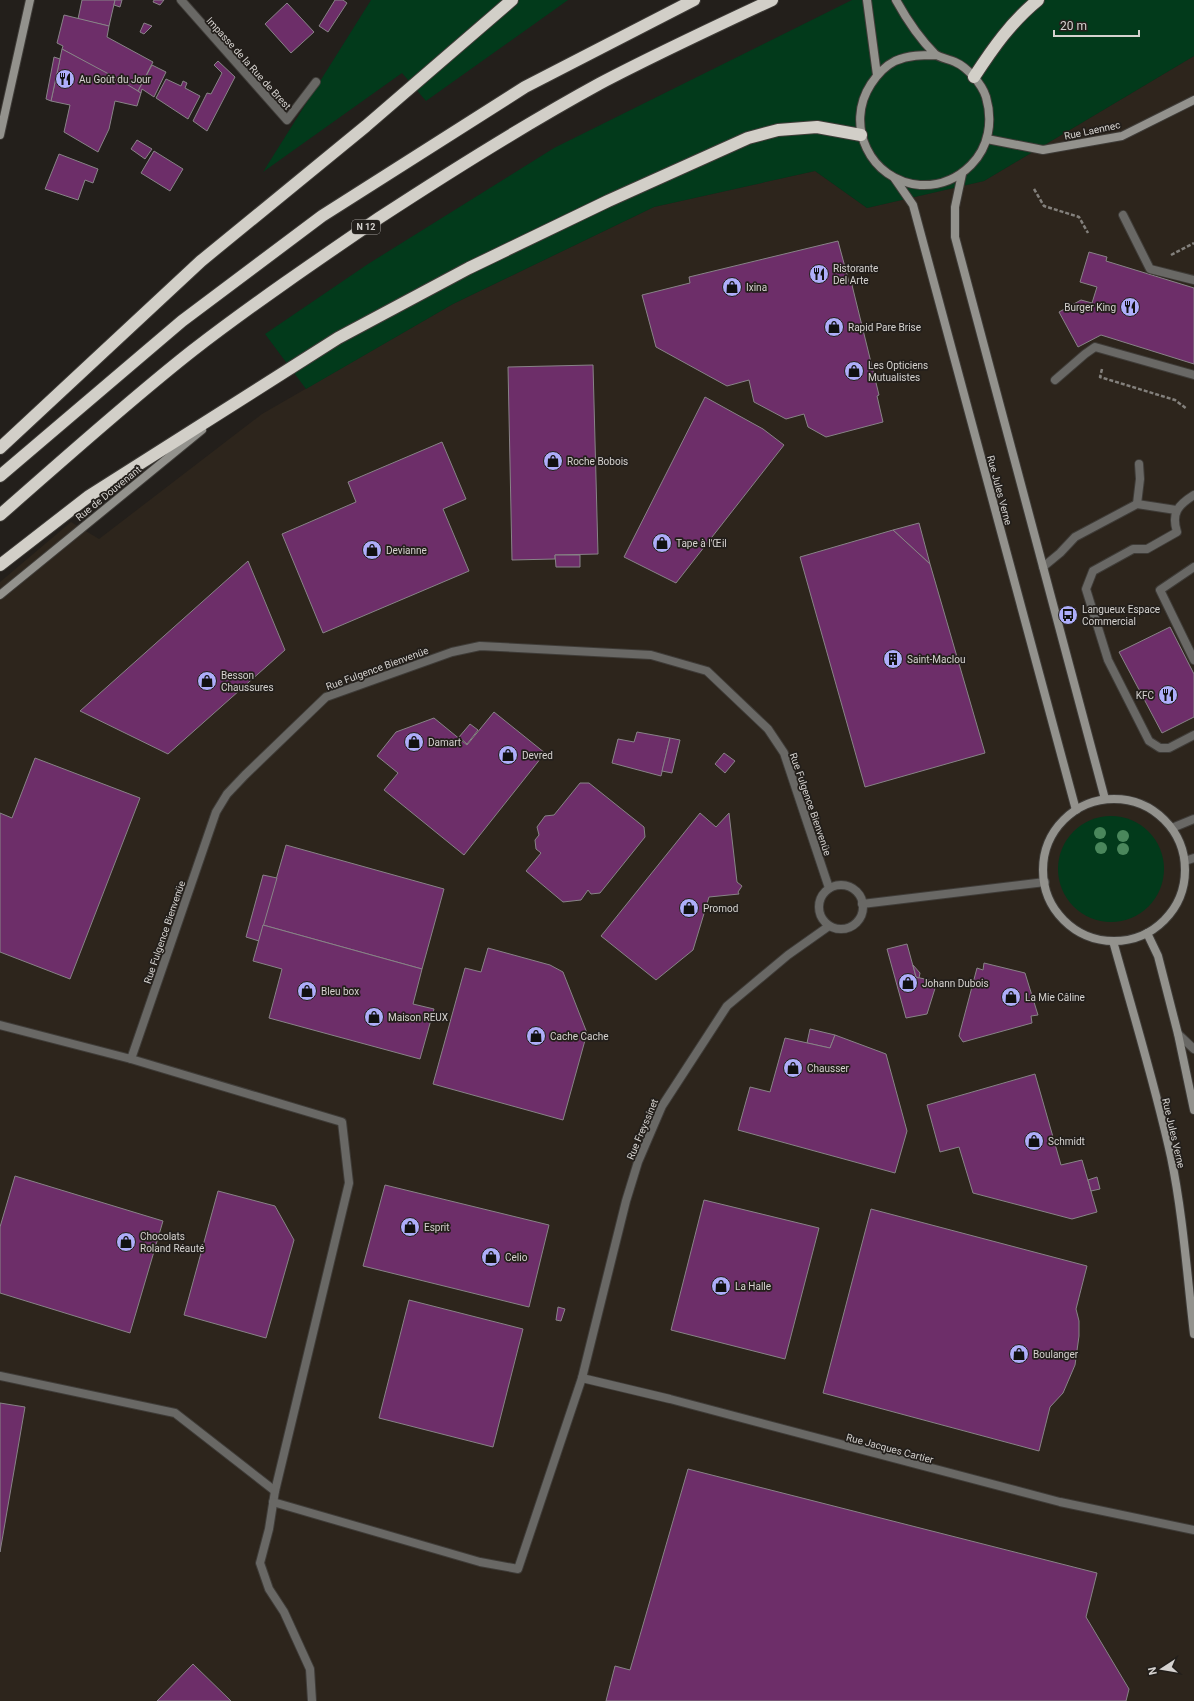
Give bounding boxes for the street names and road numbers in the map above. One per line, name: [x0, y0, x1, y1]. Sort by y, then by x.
street label: Impasse de la Rue de Brest: [204, 15, 293, 112]
street label: Rue Laennec: [1063, 119, 1121, 142]
road number: N 12: [352, 220, 380, 234]
street label: Rue Jules Verne: [985, 454, 1014, 526]
street label: Rue de Douvenant: [74, 464, 143, 523]
street label: Rue Fulgence Bienvenüe: [324, 645, 430, 692]
street label: Rue Fulgence Bienvenüe: [788, 751, 833, 857]
street label: Rue Fulgence Bienvenüe: [142, 879, 187, 985]
street label: Rue Freyssinet: [625, 1097, 660, 1161]
street label: Rue Jules Verne: [1160, 1097, 1187, 1169]
street label: Rue Jacques Cartier: [845, 1432, 935, 1466]

